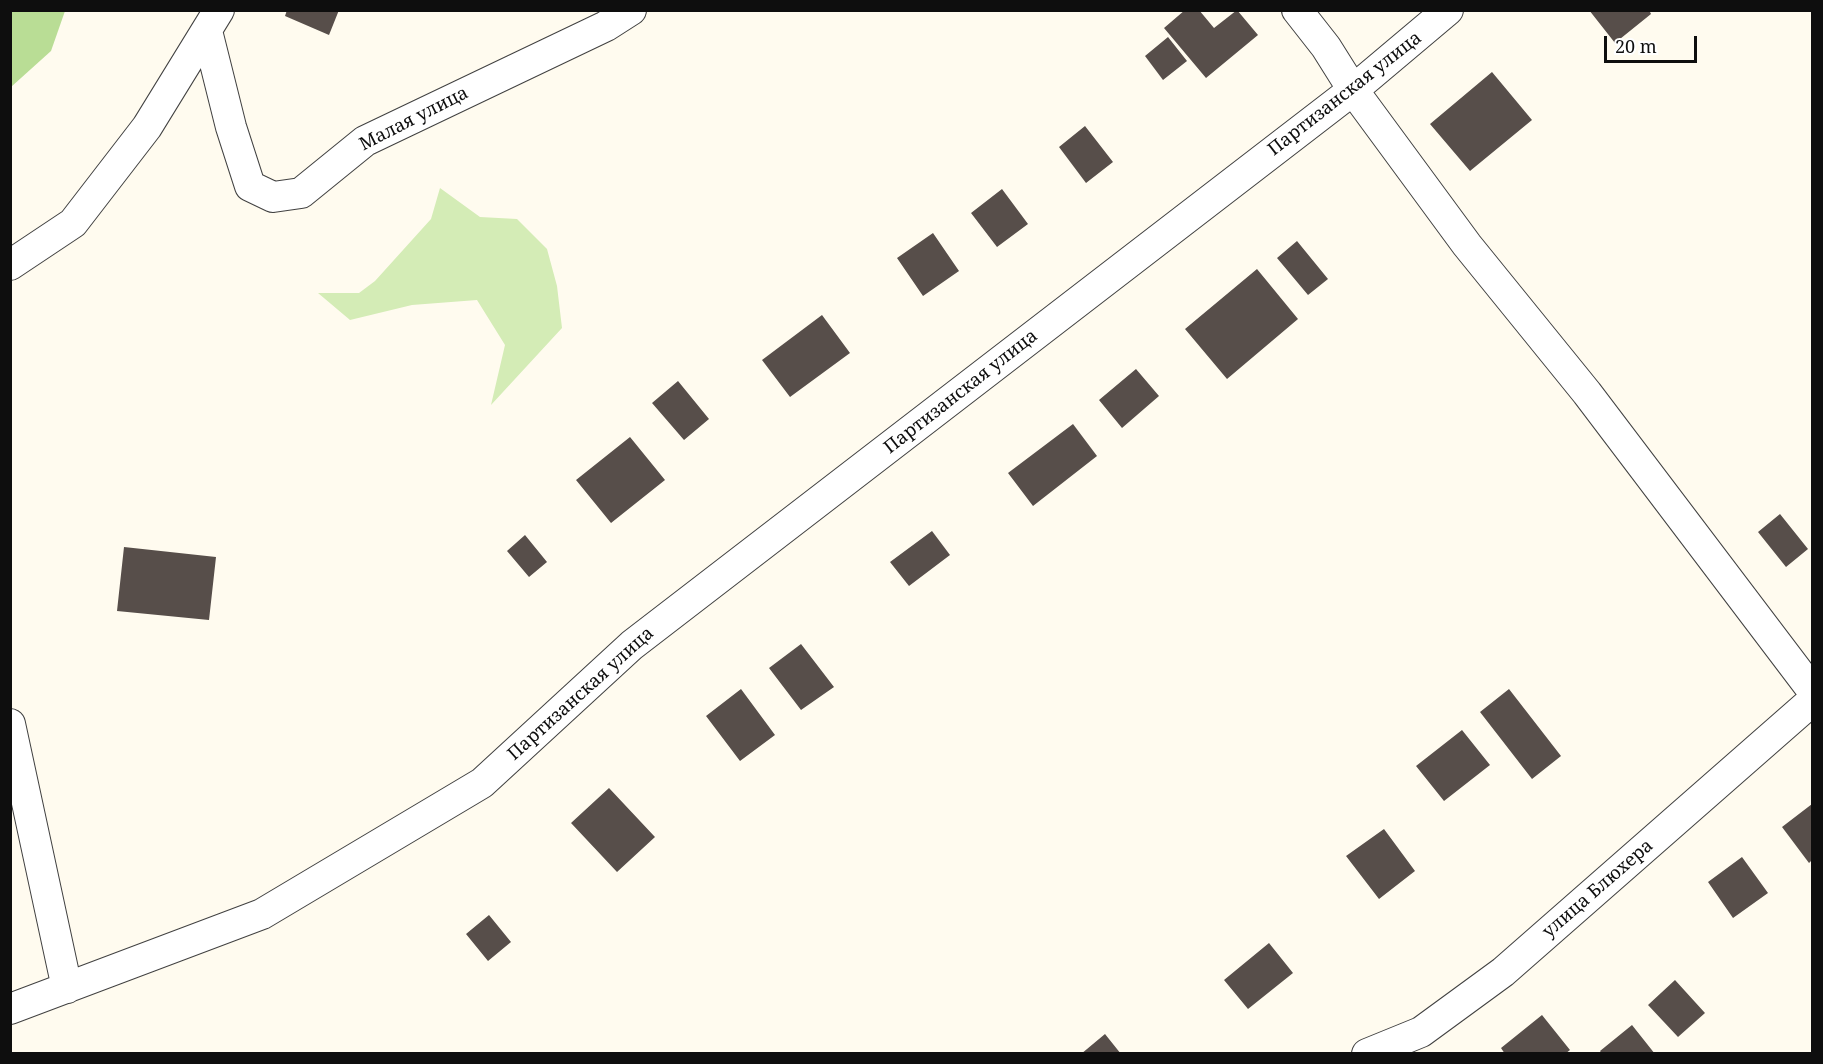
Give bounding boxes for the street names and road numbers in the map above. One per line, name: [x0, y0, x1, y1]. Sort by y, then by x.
street label: Партизанская улица: [1264, 27, 1426, 161]
street label: Малая улица: [356, 82, 472, 156]
street label: Партизанская улица: [880, 325, 1042, 459]
street label: Партизанская улица: [504, 623, 658, 765]
street label: улица Блюхера: [1538, 835, 1658, 943]

